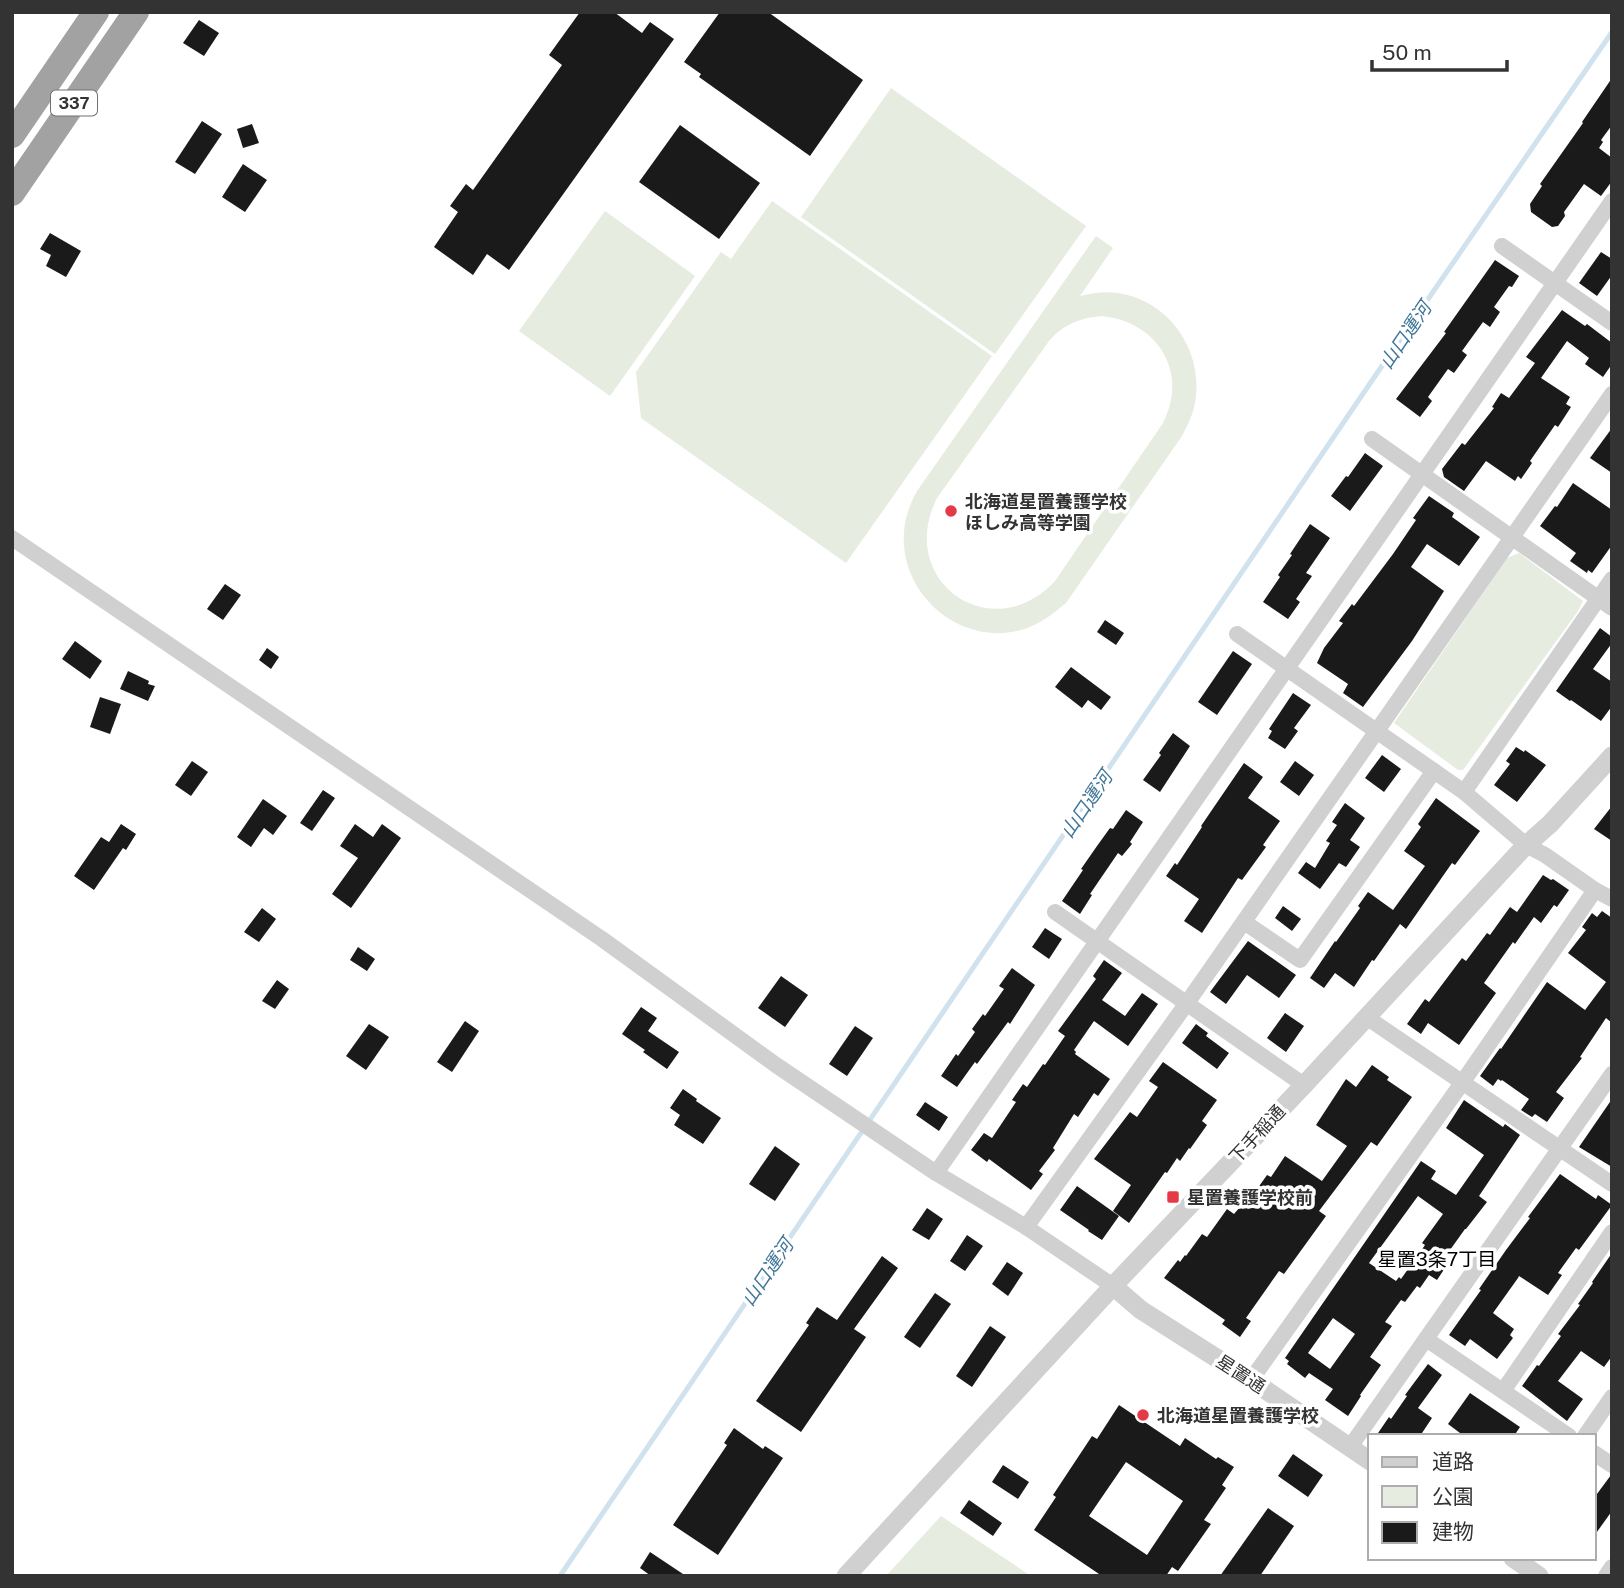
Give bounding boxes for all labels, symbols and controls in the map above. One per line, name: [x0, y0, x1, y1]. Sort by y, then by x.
scale bar: [1372, 28, 1507, 72]
text: 50 m: [1382, 40, 1432, 65]
road number: 337: [51, 90, 97, 116]
water label: 山口運河: [1375, 294, 1438, 373]
place label: 北海道星置養護学校 ほしみ高等学園: [965, 491, 1127, 533]
marker: 北海道星置養護学校 ほしみ高等学園: [943, 503, 959, 519]
water label: 山口運河: [1056, 763, 1119, 842]
street label: 下手稲通: [1225, 1101, 1289, 1167]
place label: 星置養護学校前: [1187, 1187, 1313, 1208]
marker: 星置養護学校前: [1165, 1189, 1181, 1205]
water label: 山口運河: [737, 1231, 800, 1310]
district label: 星置3条7丁目: [1378, 1248, 1496, 1270]
street label: 星置通: [1213, 1350, 1269, 1398]
place label: 北海道星置養護学校: [1157, 1405, 1319, 1426]
marker: 北海道星置養護学校: [1135, 1407, 1151, 1423]
legend: [1368, 1434, 1596, 1560]
text: 道路: [1432, 1449, 1474, 1474]
text: 公園: [1432, 1484, 1474, 1509]
text: 建物: [1432, 1519, 1474, 1544]

